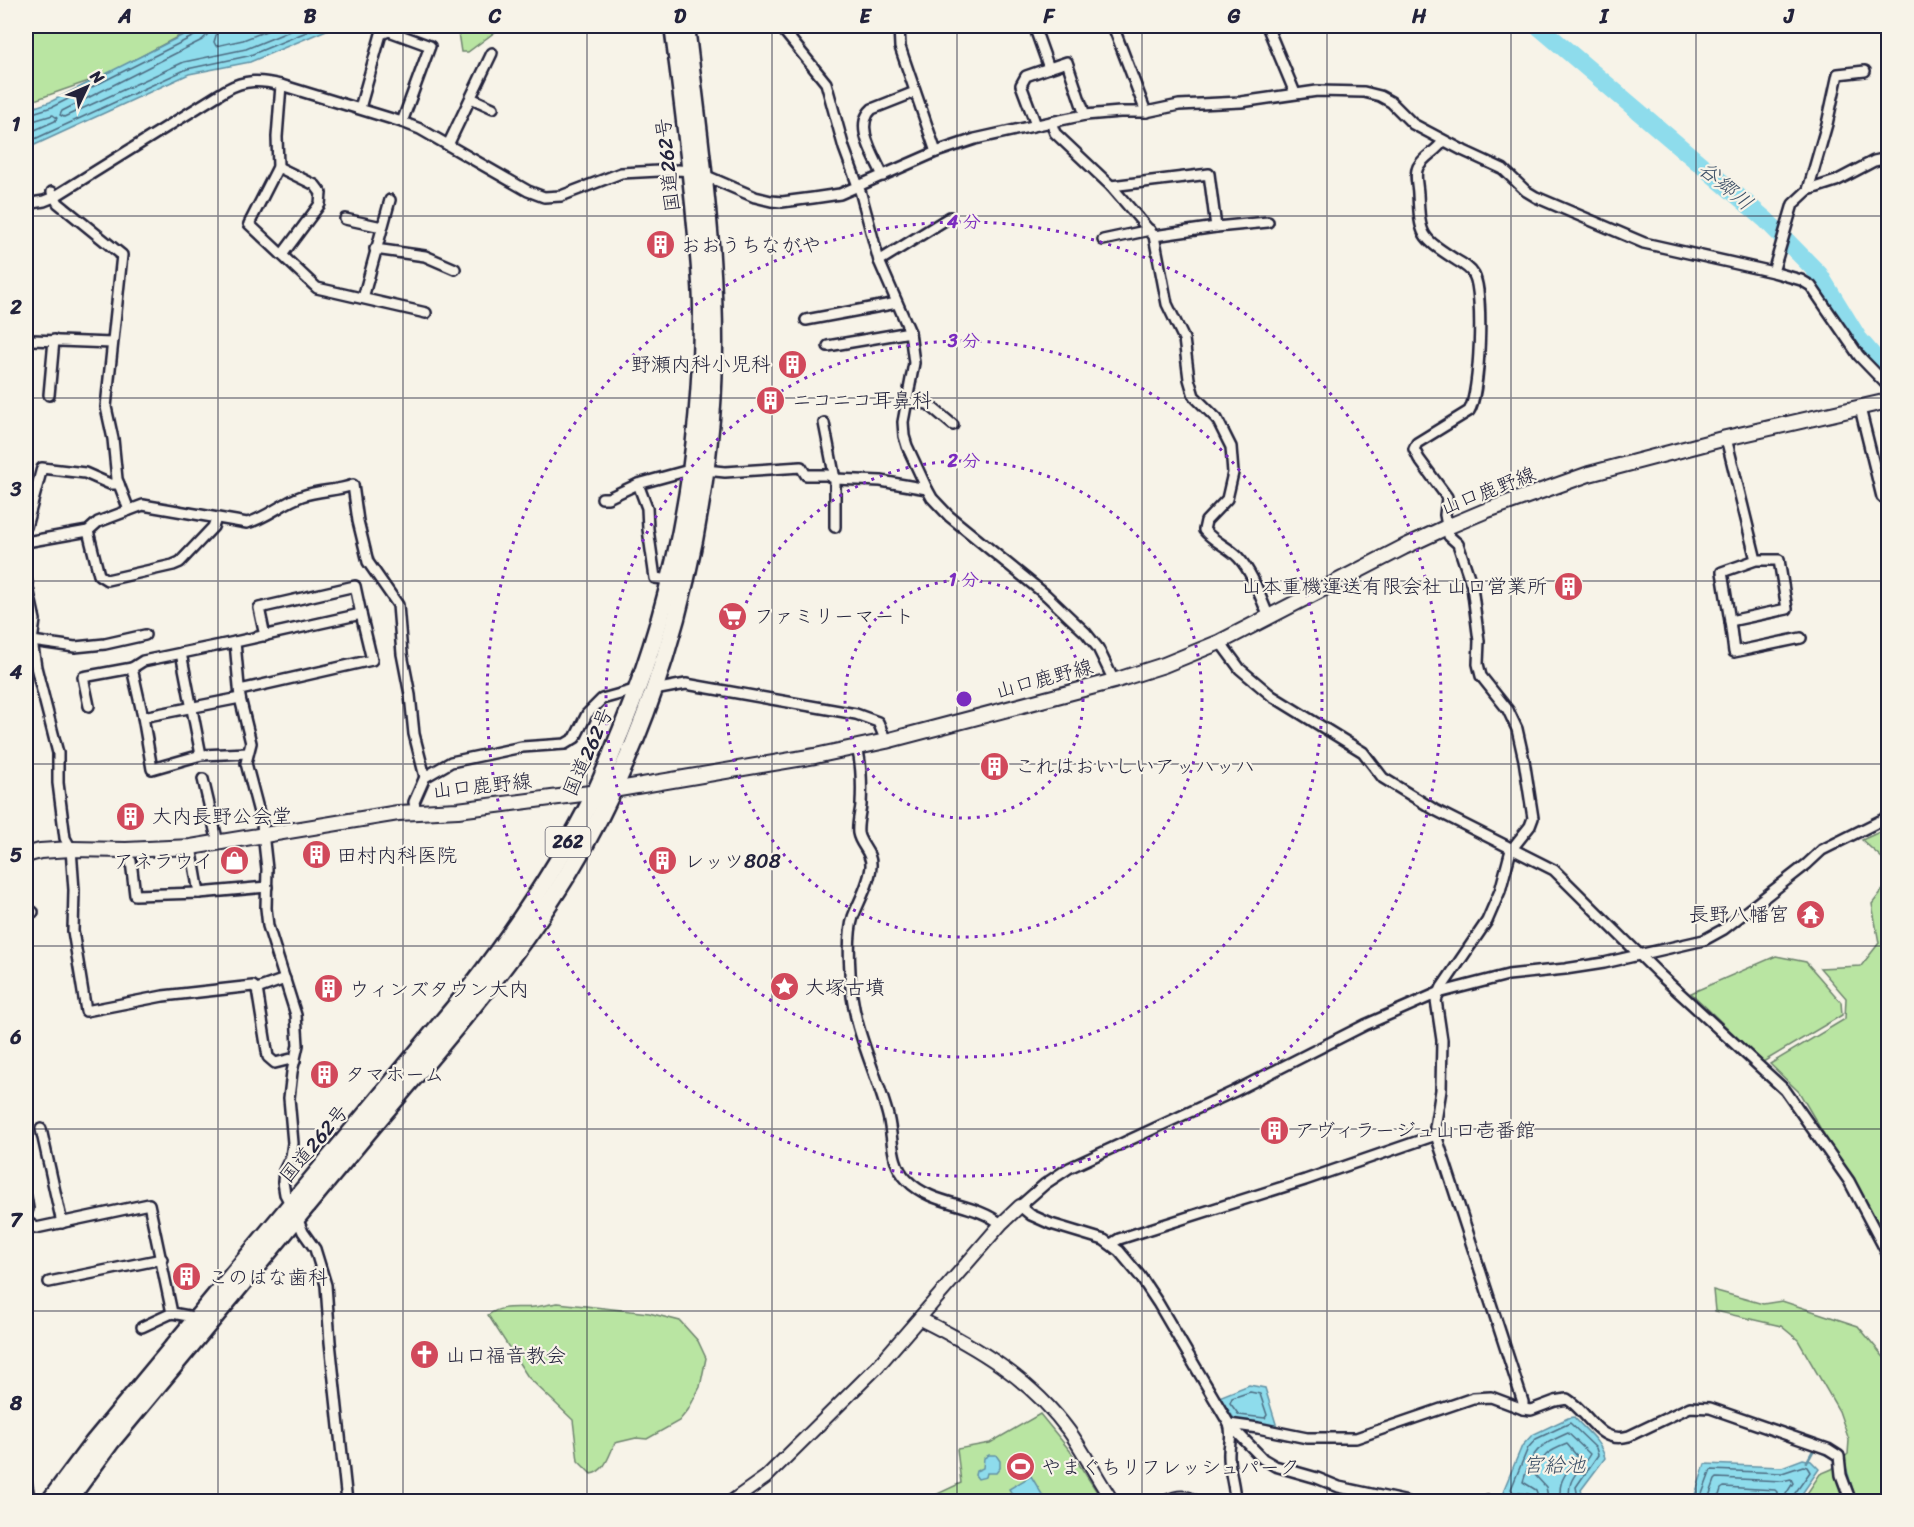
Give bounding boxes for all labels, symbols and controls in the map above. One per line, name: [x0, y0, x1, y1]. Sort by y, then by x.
text: A: [117, 0, 132, 34]
text: B: [304, 0, 317, 34]
text: C: [488, 0, 502, 34]
text: D: [674, 0, 687, 34]
text: E: [859, 0, 872, 34]
text: F: [1043, 0, 1056, 34]
text: G: [1227, 0, 1241, 34]
text: H: [1411, 0, 1427, 34]
text: I: [1599, 0, 1610, 34]
text: J: [1783, 0, 1795, 34]
north arrow: [57, 57, 117, 117]
text: N: [82, 62, 112, 92]
text: 1: [12, 107, 21, 142]
street label: 国道262号: [646, 116, 690, 214]
water label: 谷郷川: [1690, 151, 1762, 221]
text: 4 分: [946, 206, 981, 238]
place label: おおうちながや: [681, 228, 821, 263]
building icon: おおうちながや: [644, 229, 676, 261]
text: 2: [9, 290, 22, 325]
text: 3 分: [947, 325, 980, 357]
place label: 野瀬内科小児科: [631, 347, 771, 382]
building icon: 野瀬内科小児科: [776, 348, 808, 380]
place label: ニコニコ耳鼻科: [792, 383, 932, 418]
building icon: ニコニコ耳鼻科: [755, 384, 787, 416]
text: 2 分: [946, 445, 981, 477]
street label: 山口鹿野線: [1435, 457, 1541, 525]
text: 3: [10, 472, 22, 507]
text: 1 分: [949, 564, 979, 596]
place label: 山本重機運送有限会社 山口営業所: [1242, 569, 1547, 604]
building icon: 山本重機運送有限会社 山口営業所: [1552, 570, 1584, 602]
place label: ファミリーマート: [754, 599, 914, 634]
supermarket icon: ファミリーマート: [717, 600, 749, 632]
street label: 山口鹿野線: [991, 649, 1097, 709]
text: 4: [9, 655, 23, 690]
centre of rings: [954, 689, 974, 709]
street label: 国道262号: [553, 702, 623, 802]
place label: これはおいしいアッハッハ: [1015, 749, 1255, 784]
building icon: これはおいしいアッハッハ: [978, 750, 1010, 782]
street label: 山口鹿野線: [430, 763, 534, 809]
place label: 大内長野公会堂: [152, 799, 292, 834]
building icon: 大内長野公会堂: [115, 800, 147, 832]
road number: 262: [546, 827, 590, 857]
text: 5: [10, 838, 22, 873]
place label: 田村内科医院: [337, 838, 457, 873]
building icon: 田村内科医院: [300, 839, 332, 871]
place label: アネラウイ: [114, 844, 213, 879]
place label: レッツ808: [684, 844, 781, 879]
shop icon: アネラウイ: [218, 845, 250, 877]
building icon: レッツ808: [647, 845, 679, 877]
place label: 長野八幡宮: [1689, 897, 1789, 932]
temple icon: 長野八幡宮: [1794, 898, 1826, 930]
place label: 大塚古墳: [805, 970, 885, 1005]
place icon: 大塚古墳: [768, 971, 800, 1003]
place label: ウィンズタウン大内: [349, 972, 529, 1007]
building icon: ウィンズタウン大内: [312, 973, 344, 1005]
text: 6: [9, 1020, 22, 1055]
place label: タマホーム: [345, 1057, 444, 1092]
building icon: タマホーム: [308, 1058, 340, 1090]
street label: 国道262号: [270, 1097, 358, 1191]
place label: アヴィラージュ山口壱番館: [1295, 1113, 1535, 1148]
building icon: アヴィラージュ山口壱番館: [1258, 1114, 1290, 1146]
text: 7: [10, 1203, 23, 1238]
place label: このはな歯科: [208, 1260, 328, 1295]
building icon: このはな歯科: [171, 1261, 203, 1293]
place label: 山口福音教会: [446, 1338, 566, 1373]
church icon: 山口福音教会: [409, 1339, 441, 1371]
text: 8: [9, 1386, 23, 1421]
water label: 宮給池: [1523, 1446, 1586, 1484]
place label: やまぐちリフレッシュパーク: [1041, 1450, 1300, 1485]
sports icon: やまぐちリフレッシュパーク: [1004, 1451, 1036, 1483]

